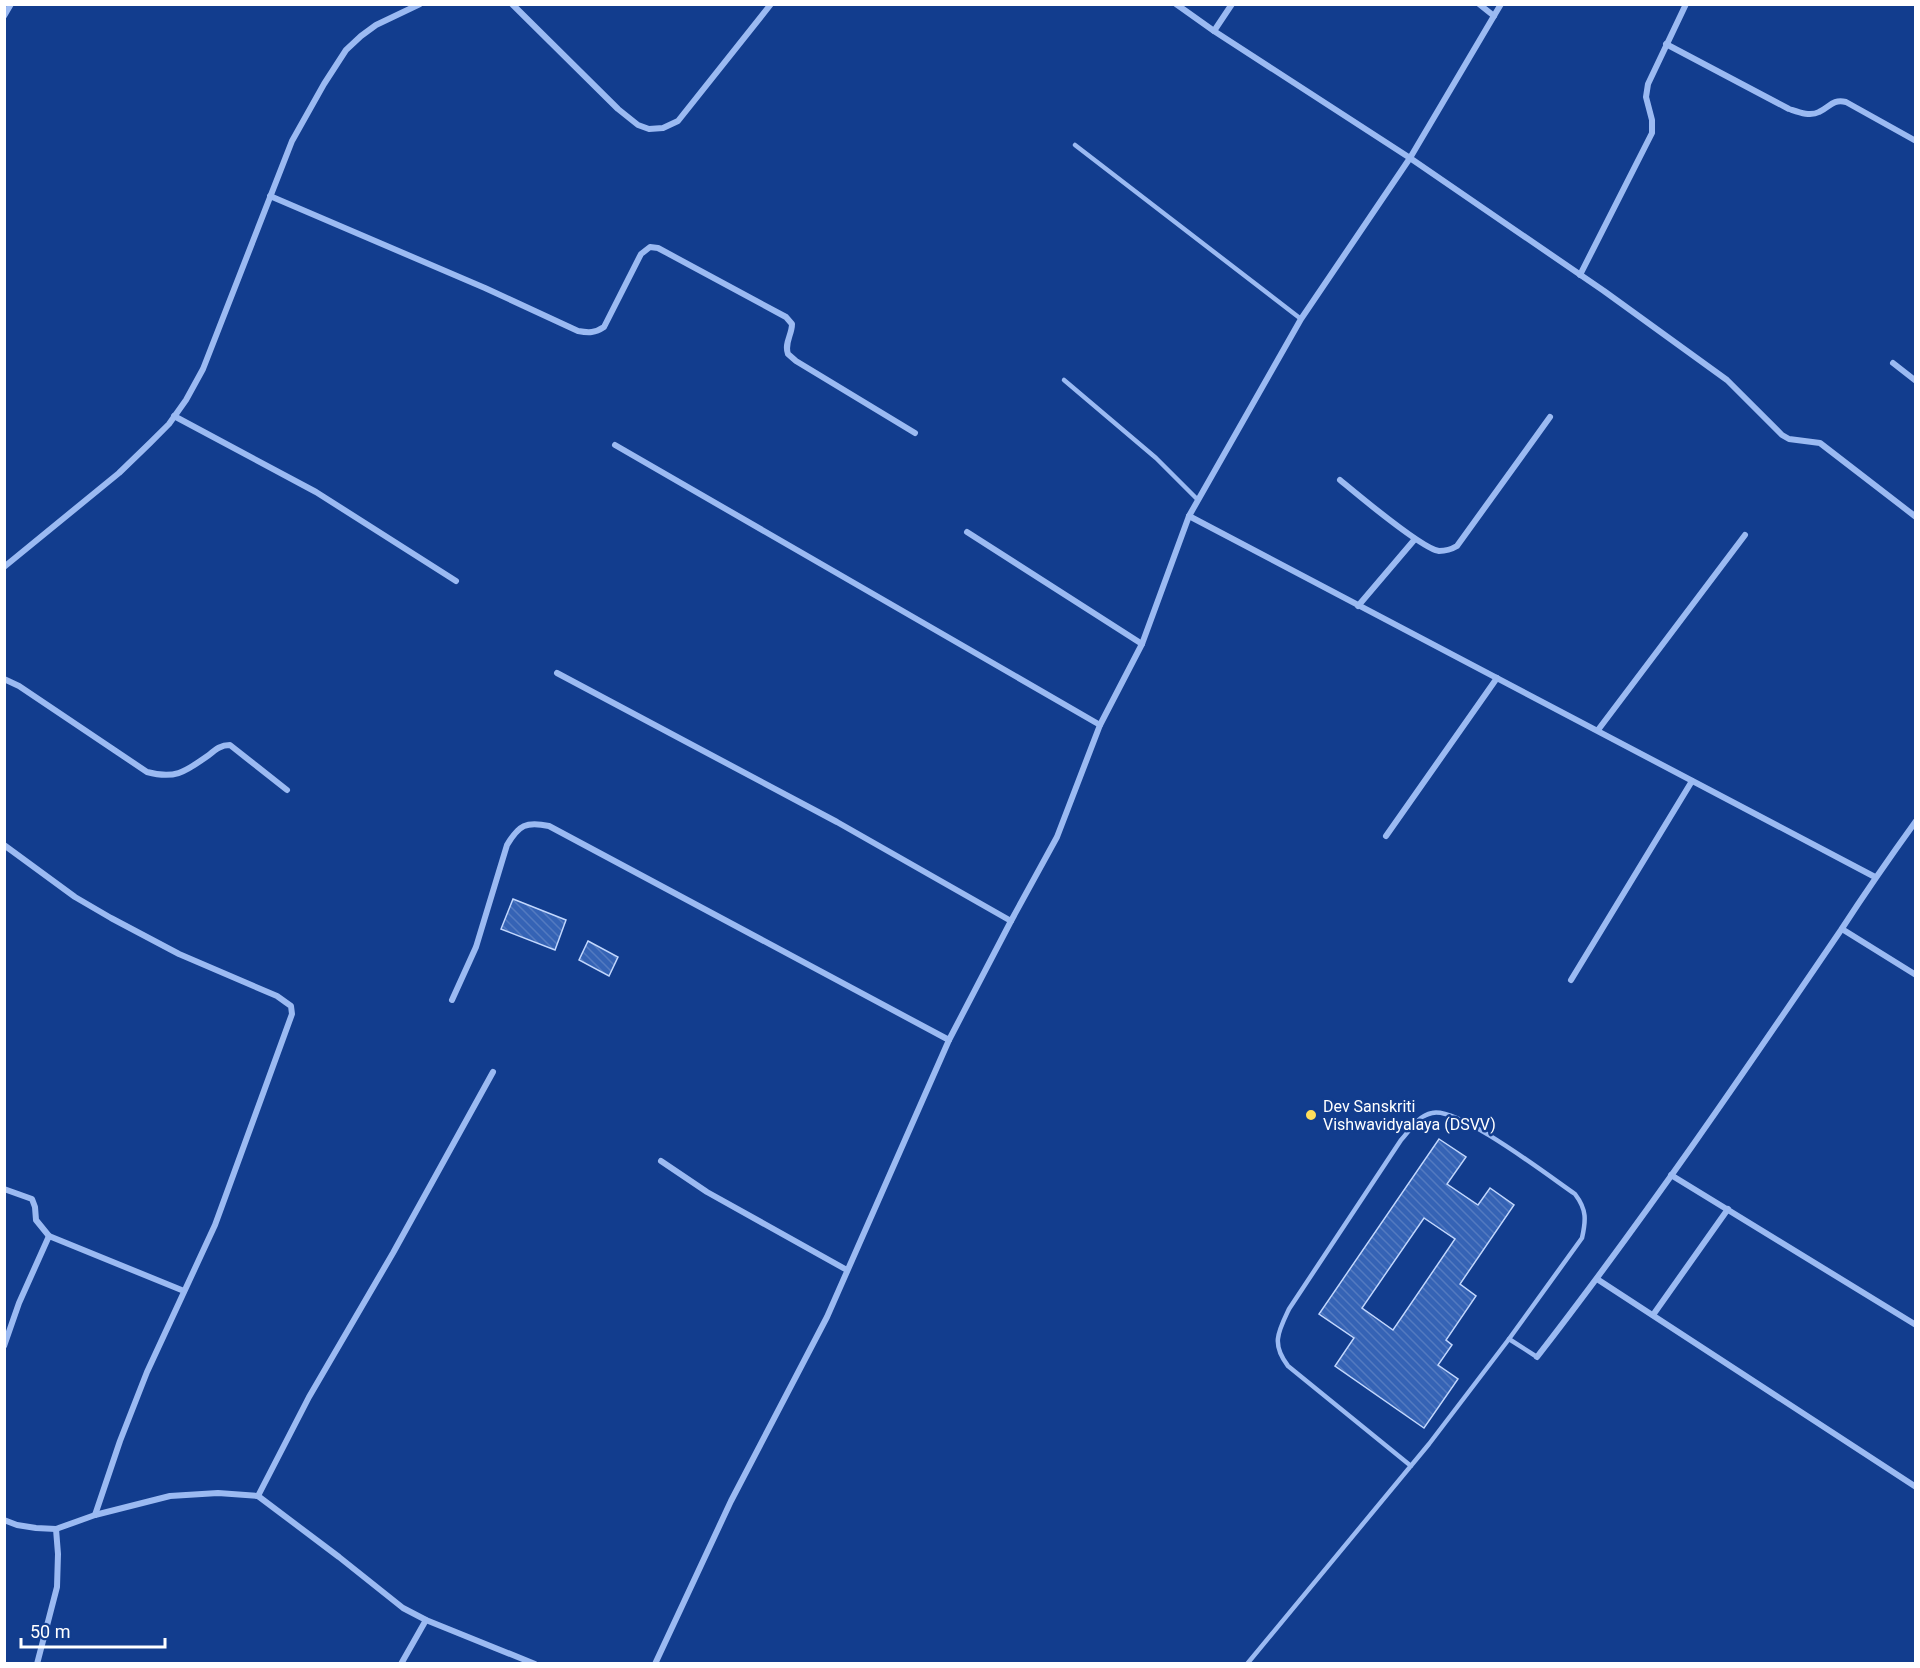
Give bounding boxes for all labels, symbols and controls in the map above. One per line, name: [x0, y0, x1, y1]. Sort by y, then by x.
place label: Dev Sanskriti Vishwavidyalaya (DSVV): [1323, 1097, 1496, 1134]
marker: Dev Sanskriti Vishwavidyalaya (DSVV): [1304, 1108, 1318, 1122]
scale bar: [21, 1611, 165, 1649]
text: 50 m: [30, 1621, 70, 1642]

